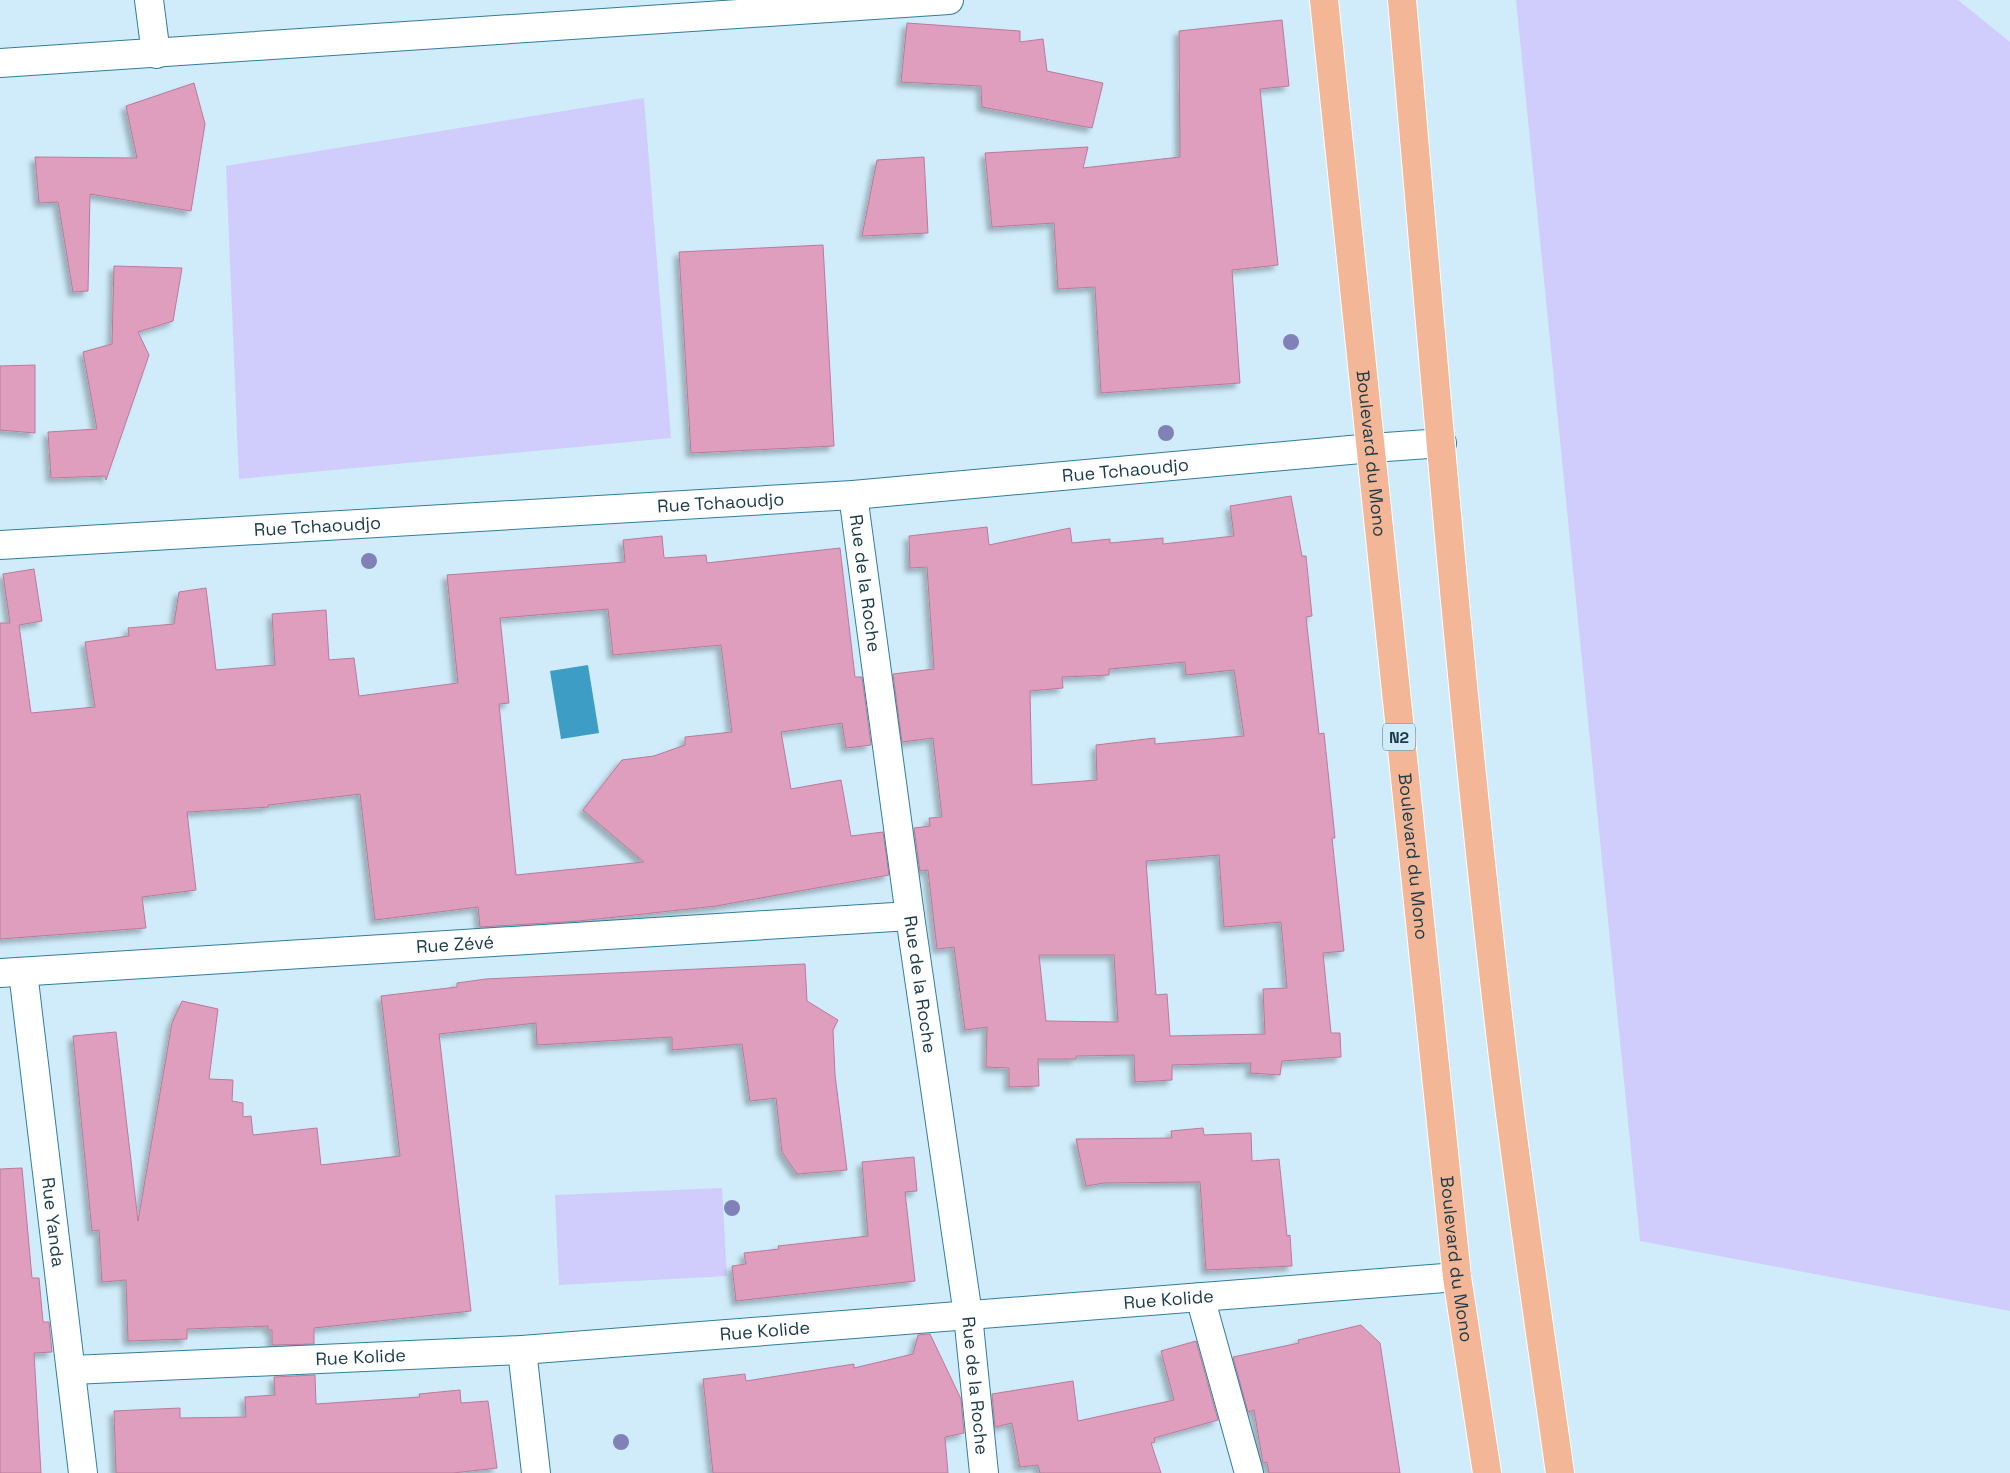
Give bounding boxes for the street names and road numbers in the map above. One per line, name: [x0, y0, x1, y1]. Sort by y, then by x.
street label: Boulevard du Mono: [1352, 369, 1392, 538]
street label: Rue Tchaoudjo: [1061, 453, 1190, 487]
street label: Rue Tchaoudjo: [657, 487, 785, 517]
street label: Rue Tchaoudjo: [253, 511, 382, 541]
street label: Rue de la Roche: [845, 513, 886, 654]
road number: N2: [1383, 724, 1415, 750]
street label: Boulevard du Mono: [1394, 772, 1434, 941]
street label: Rue de la Roche: [899, 914, 942, 1055]
street label: Rue Zévé: [415, 930, 495, 958]
street label: Boulevard du Mono: [1436, 1175, 1479, 1344]
street label: Rue Yanda: [37, 1176, 70, 1268]
street label: Rue Kolide: [1123, 1284, 1215, 1314]
street label: Rue de la Roche: [957, 1315, 994, 1456]
street label: Rue Kolide: [719, 1316, 811, 1346]
street label: Rue Kolide: [315, 1343, 406, 1370]

